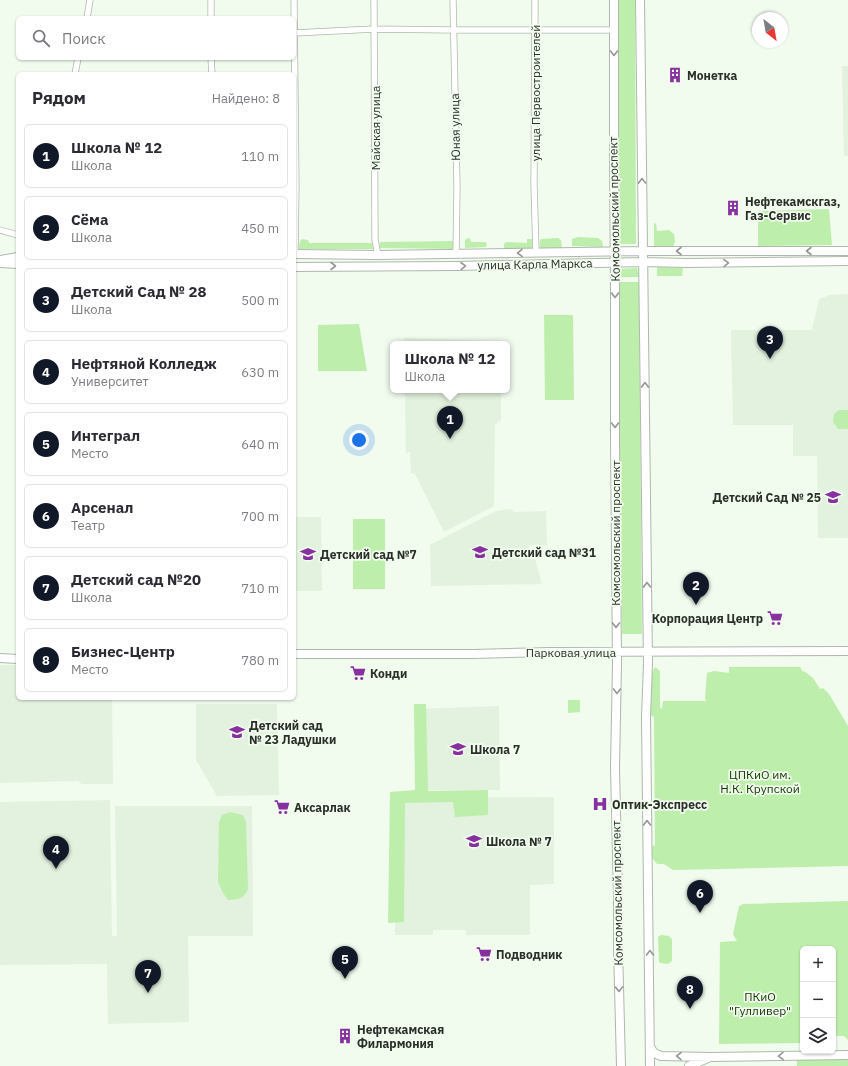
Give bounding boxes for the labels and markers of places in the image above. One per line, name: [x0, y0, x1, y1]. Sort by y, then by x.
building icon: Монетка: [666, 66, 684, 84]
place label: Монетка: [687, 68, 738, 83]
place label: Нефтекамскгаз, Газ-Сервис: [745, 194, 841, 223]
building icon: Нефтекамскгаз, Газ-Сервис: [724, 199, 742, 217]
pin: 3: [757, 326, 783, 359]
pin: 1: [437, 406, 463, 439]
school or university icon: Детский Сад № 25: [824, 488, 842, 506]
place label: Детский Сад № 25: [713, 490, 821, 505]
school or university icon: Детский сад №31: [471, 543, 489, 561]
school or university icon: Детский сад №7: [299, 545, 317, 563]
place label: Детский сад №31: [492, 545, 596, 560]
place label: Детский сад №7: [320, 547, 417, 562]
pin: 2: [683, 572, 709, 605]
supermarket icon: Корпорация Центр: [766, 609, 784, 627]
place label: Корпорация Центр: [652, 611, 763, 626]
supermarket icon: Конди: [349, 664, 367, 682]
place label: Конди: [370, 666, 407, 681]
place label: Детский сад № 23 Ладушки: [249, 718, 336, 747]
school or university icon: Детский сад № 23 Ладушки: [228, 723, 246, 741]
school or university icon: Школа 7: [449, 740, 467, 758]
place label: Школа 7: [470, 742, 520, 757]
hospital icon: Оптик-Экспресс: [591, 795, 609, 813]
place label: Оптик-Экспресс: [612, 797, 707, 812]
supermarket icon: Аксарлак: [273, 798, 291, 816]
place label: Аксарлак: [294, 800, 351, 815]
school or university icon: Школа № 7: [465, 832, 483, 850]
place label: Школа № 7: [486, 834, 552, 849]
pin: 4: [43, 836, 69, 869]
pin: 6: [687, 880, 713, 913]
supermarket icon: Подводник: [475, 945, 493, 963]
pin: 5: [332, 946, 358, 979]
place label: Подводник: [496, 947, 562, 962]
pin: 7: [135, 960, 161, 993]
pin: 8: [677, 976, 703, 1009]
place label: Нефтекамская Филармония: [357, 1022, 444, 1051]
building icon: Нефтекамская Филармония: [336, 1027, 354, 1045]

